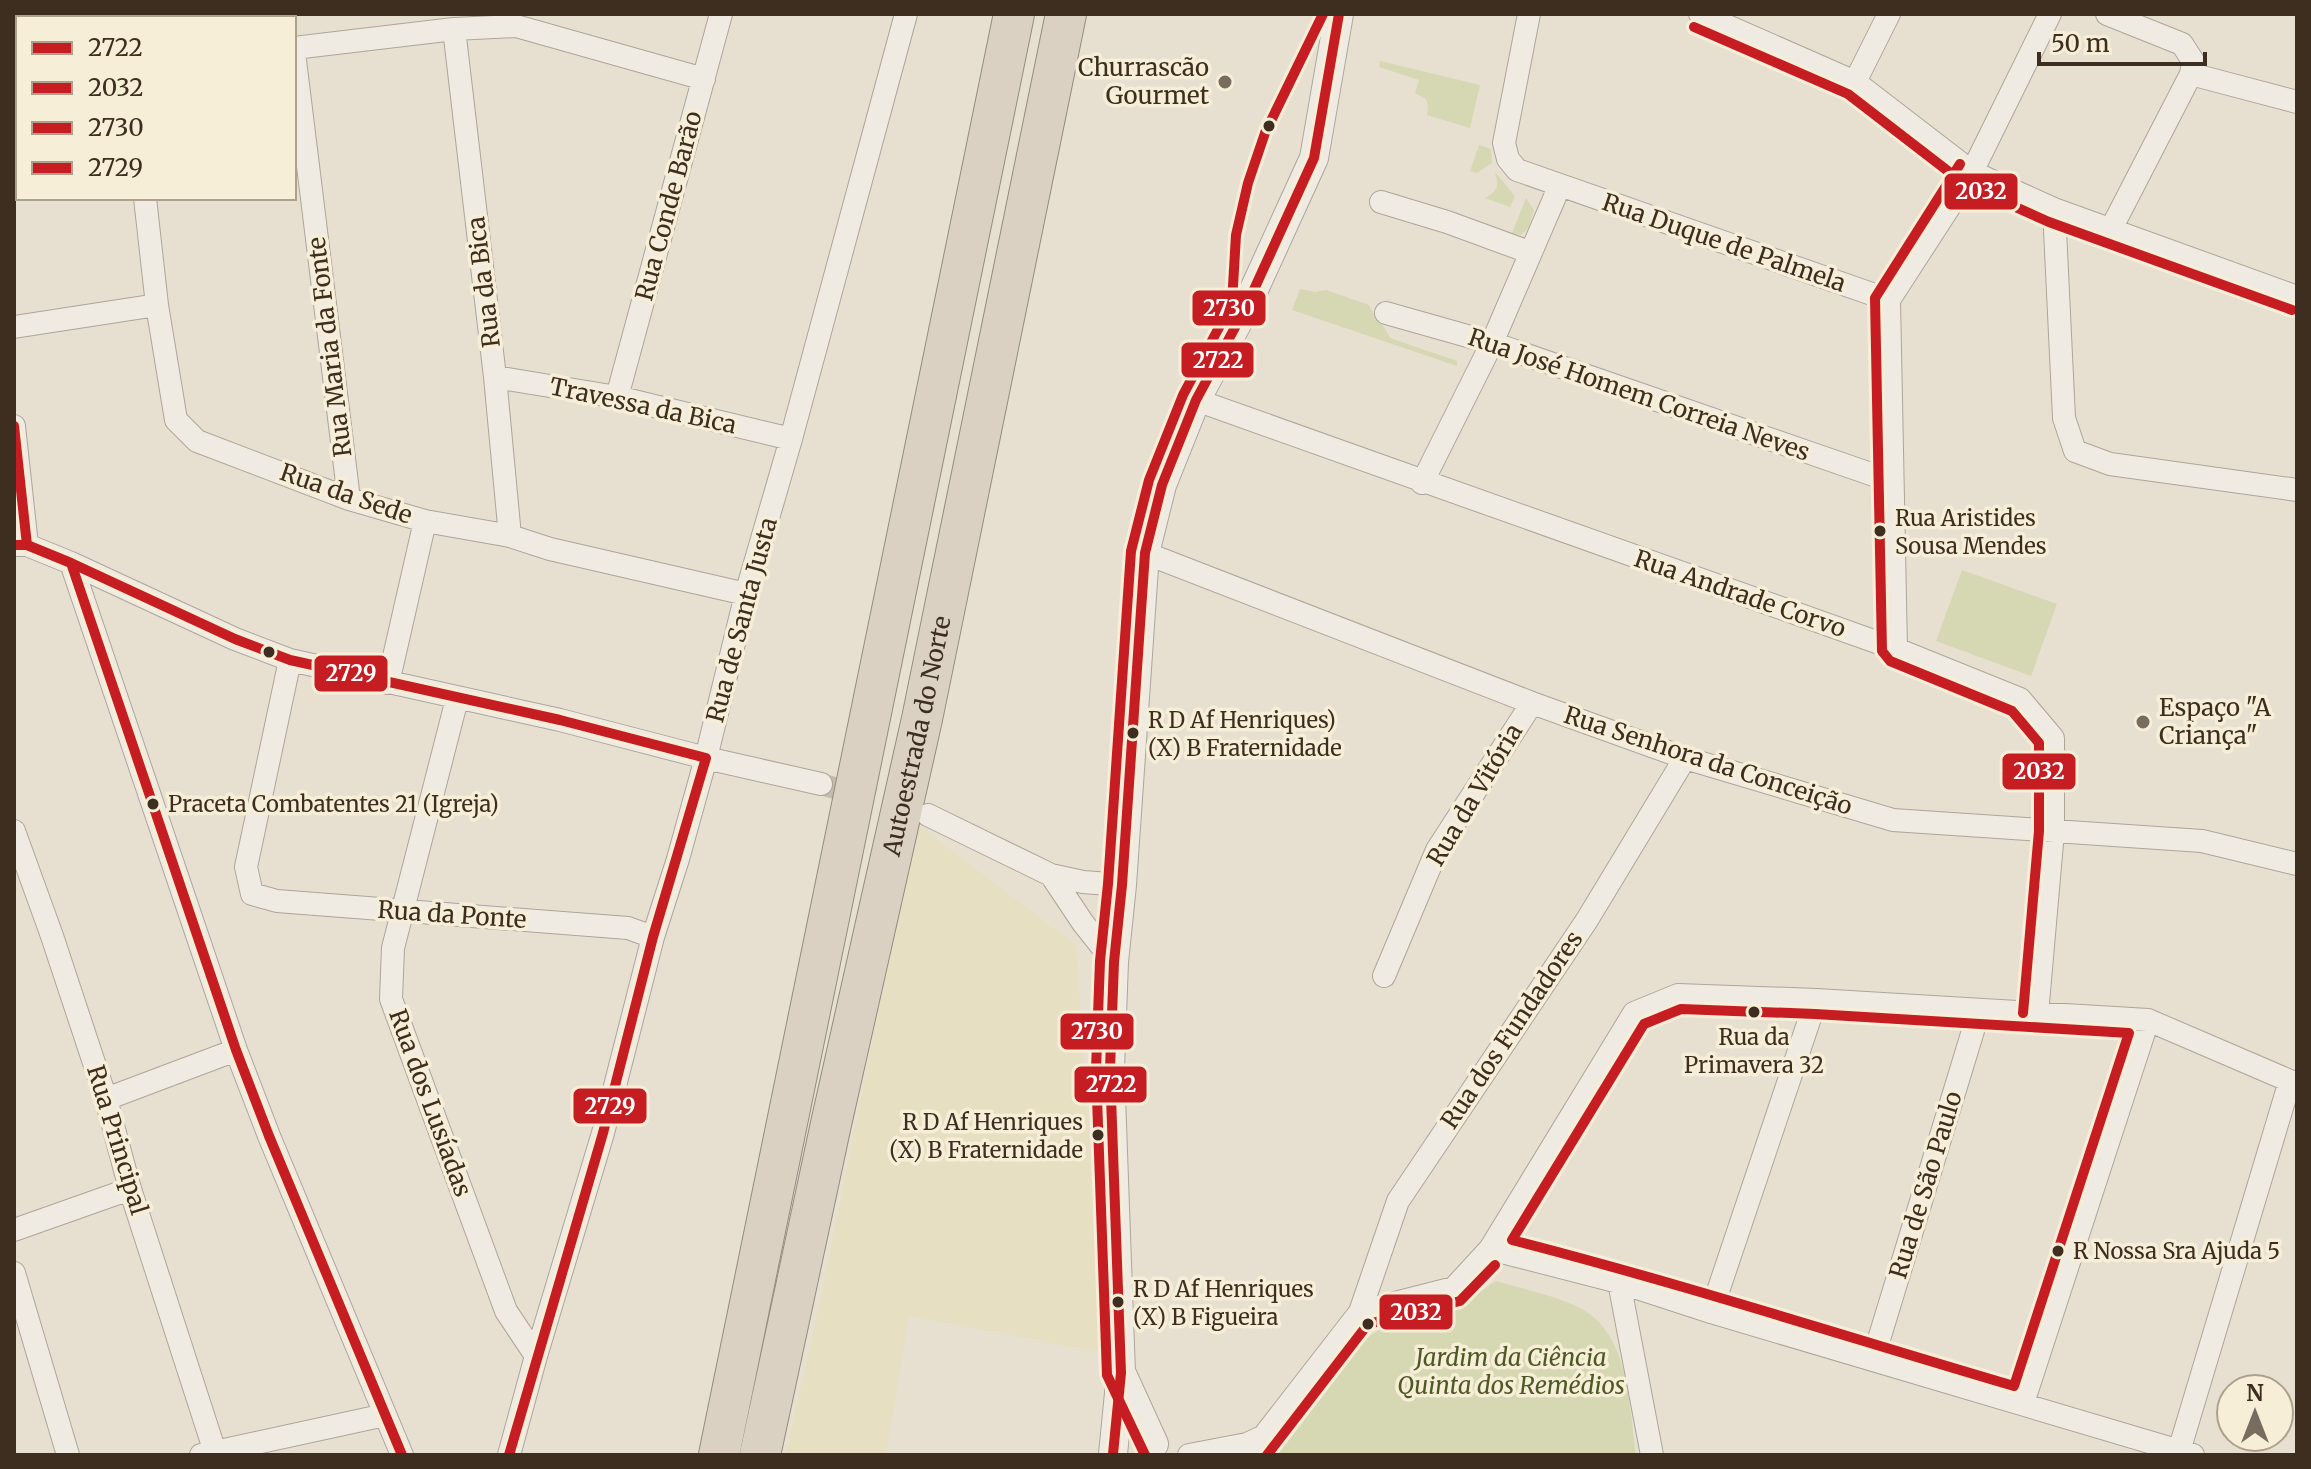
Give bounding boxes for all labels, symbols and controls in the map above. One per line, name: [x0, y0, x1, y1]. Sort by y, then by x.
legend: [16, 16, 296, 200]
scale bar: [2039, 16, 2205, 66]
text: 50 m: [2051, 28, 2110, 59]
text: 2722: [88, 32, 143, 63]
place label: Churrascão Gourmet: [1078, 52, 1210, 111]
text: 2032: [88, 72, 143, 103]
marker: Churrascão Gourmet: [1216, 73, 1234, 91]
street label: Rua Conde Barão: [628, 108, 709, 304]
text: 2730: [88, 112, 144, 143]
unlabelled marker: [1261, 118, 1277, 134]
text: 2729: [88, 152, 143, 183]
line badge: 2032: [1943, 172, 2019, 211]
text: 2032: [1955, 177, 2007, 205]
street label: Rua Duque de Palmela: [1598, 186, 1850, 299]
street label: Rua da Bica: [460, 215, 507, 349]
street label: Rua Maria da Fonte: [301, 235, 358, 459]
line badge: 2730: [1191, 289, 1267, 327]
text: 2730: [1203, 294, 1255, 322]
street label: Rua José Homem Correia Neves: [1464, 321, 1814, 468]
line badge: 2722: [1180, 341, 1255, 379]
text: 2722: [1193, 346, 1243, 374]
street label: Travessa da Bica: [547, 371, 739, 440]
street label: Rua da Sede: [276, 456, 416, 531]
place label: Rua Aristides Sousa Mendes: [1895, 504, 2047, 560]
street label: Rua de Santa Justa: [699, 514, 784, 726]
marker: Rua Aristides Sousa Mendes: [1872, 523, 1888, 539]
street label: Rua Andrade Corvo: [1630, 543, 1850, 644]
street label: Autoestrada do Norte: [876, 613, 958, 860]
unlabelled marker: [261, 644, 277, 660]
line badge: 2729: [313, 654, 389, 693]
text: 2729: [325, 659, 377, 687]
place label: Espaço "A Criança": [2159, 692, 2272, 751]
street label: Rua Senhora da Conceição: [1560, 699, 1856, 822]
place label: R D Af Henriques) (X) B Fraternidade: [1148, 706, 1342, 762]
marker: Espaço "A Criança": [2134, 713, 2152, 731]
street label: Rua da Vitória: [1420, 718, 1529, 872]
marker: R D Af Henriques) (X) B Fraternidade: [1125, 725, 1141, 741]
line badge: 2032: [2001, 752, 2077, 791]
text: 2032: [2013, 757, 2065, 785]
place label: Praceta Combatentes 21 (Igreja): [168, 790, 499, 818]
marker: Praceta Combatentes 21 (Igreja): [145, 796, 161, 812]
street label: Rua da Ponte: [377, 894, 528, 935]
street label: Rua dos Fundadores: [1434, 925, 1589, 1135]
marker: Rua da Primavera 32: [1746, 1004, 1762, 1020]
street label: Rua dos Lusíadas: [382, 1005, 479, 1201]
line badge: 2730: [1059, 1012, 1135, 1051]
text: 2730: [1071, 1017, 1123, 1045]
place label: Rua da Primavera 32: [1684, 1023, 1824, 1079]
street label: Rua Principal: [80, 1061, 155, 1218]
line badge: 2722: [1073, 1065, 1148, 1104]
text: 2722: [1086, 1070, 1136, 1098]
line badge: 2729: [572, 1087, 648, 1125]
street label: Rua de São Paulo: [1882, 1087, 1969, 1282]
text: 2729: [584, 1092, 636, 1120]
place label: R D Af Henriques (X) B Fraternidade: [889, 1108, 1083, 1164]
marker: R D Af Henriques (X) B Fraternidade: [1090, 1127, 1106, 1143]
place label: R Nossa Sra Ajuda 5: [2073, 1237, 2280, 1265]
marker: R Nossa Sra Ajuda 5: [2050, 1243, 2066, 1259]
place label: R D Af Henriques (X) B Figueira: [1133, 1275, 1314, 1331]
line badge: 2032: [1378, 1293, 1454, 1331]
marker: R D Af Henriques (X) B Figueira: [1110, 1294, 1126, 1310]
text: 2032: [1390, 1298, 1442, 1326]
unlabelled marker: [1360, 1316, 1376, 1332]
park label: Jardim da Ciência Quinta dos Remédios: [1397, 1342, 1625, 1401]
north arrow: [2215, 1373, 2295, 1453]
text: N: [2246, 1379, 2264, 1407]

